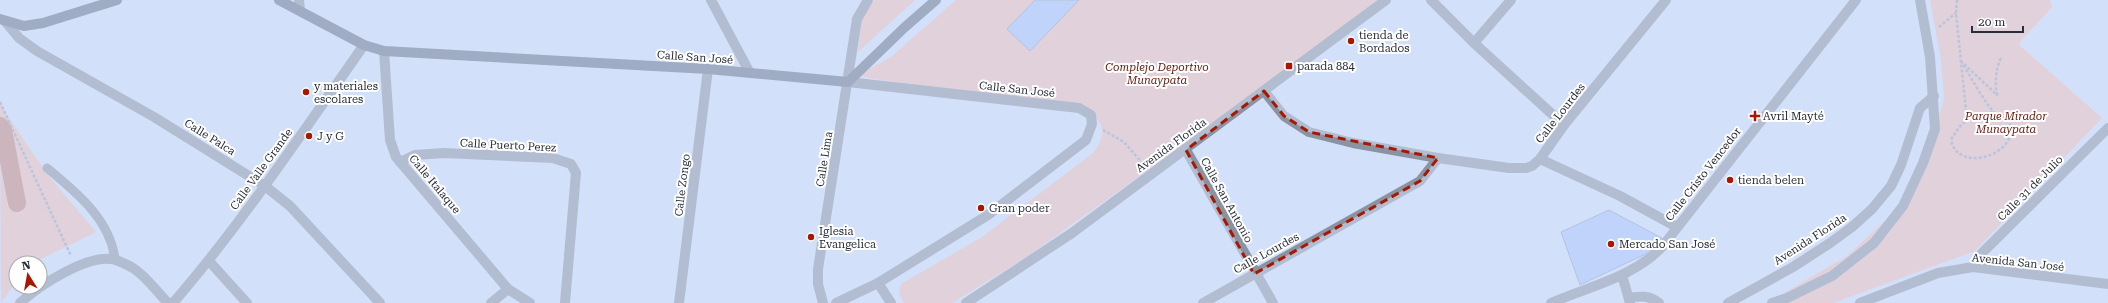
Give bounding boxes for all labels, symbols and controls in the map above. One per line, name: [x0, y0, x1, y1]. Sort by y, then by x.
scale bar: [1972, 8, 2023, 34]
text: 20 m: [1978, 15, 2005, 29]
place label: tienda de Bordados: [1359, 29, 1410, 55]
marker: tienda de Bordados: [1346, 36, 1356, 46]
street label: Calle San José: [656, 48, 733, 67]
place label: parada 884: [1297, 60, 1355, 73]
park label: Complejo Deportivo Munaypata: [1105, 61, 1209, 87]
marker: parada 884: [1284, 61, 1294, 71]
street label: Calle San José: [978, 79, 1056, 100]
place label: y materiales escolares: [314, 80, 378, 106]
street label: Calle Lourdes: [1533, 81, 1588, 146]
marker: y materiales escolares: [301, 87, 311, 97]
place label: Avril Mayté: [1763, 110, 1824, 123]
park label: Parque Mirador Munaypata: [1964, 110, 2047, 136]
marker: Avril Mayté: [1750, 111, 1760, 121]
street label: Avenida Florida: [1134, 116, 1209, 175]
street label: Calle Palca: [182, 117, 238, 158]
street label: Calle Cristo Vencedor: [1663, 125, 1744, 224]
street label: Calle Valle Grande: [228, 126, 295, 212]
place label: J y G: [317, 130, 344, 143]
street label: Calle Lima: [814, 130, 835, 188]
marker: J y G: [304, 131, 314, 141]
street label: Calle Puerto Perez: [460, 136, 556, 155]
street label: Calle Italaque: [406, 152, 463, 216]
street label: Calle Zongo: [672, 153, 693, 217]
street label: Calle 31 de Julio: [1995, 153, 2066, 224]
street label: Calle San Antonio: [1198, 155, 1255, 245]
place label: tienda belen: [1738, 174, 1804, 187]
marker: tienda belen: [1725, 175, 1735, 185]
place label: Gran poder: [989, 202, 1050, 215]
marker: Gran poder: [976, 203, 986, 213]
street label: Avenida Florida: [1772, 211, 1849, 268]
place label: Iglesia Evangelica: [819, 225, 876, 251]
street label: Calle Lourdes: [1231, 230, 1301, 277]
marker: Iglesia Evangelica: [806, 232, 816, 242]
place label: Mercado San José: [1619, 238, 1715, 251]
marker: Mercado San José: [1606, 239, 1616, 249]
street label: Avenida San José: [1971, 251, 2065, 274]
north arrow: [8, 255, 48, 295]
text: N: [21, 258, 32, 273]

